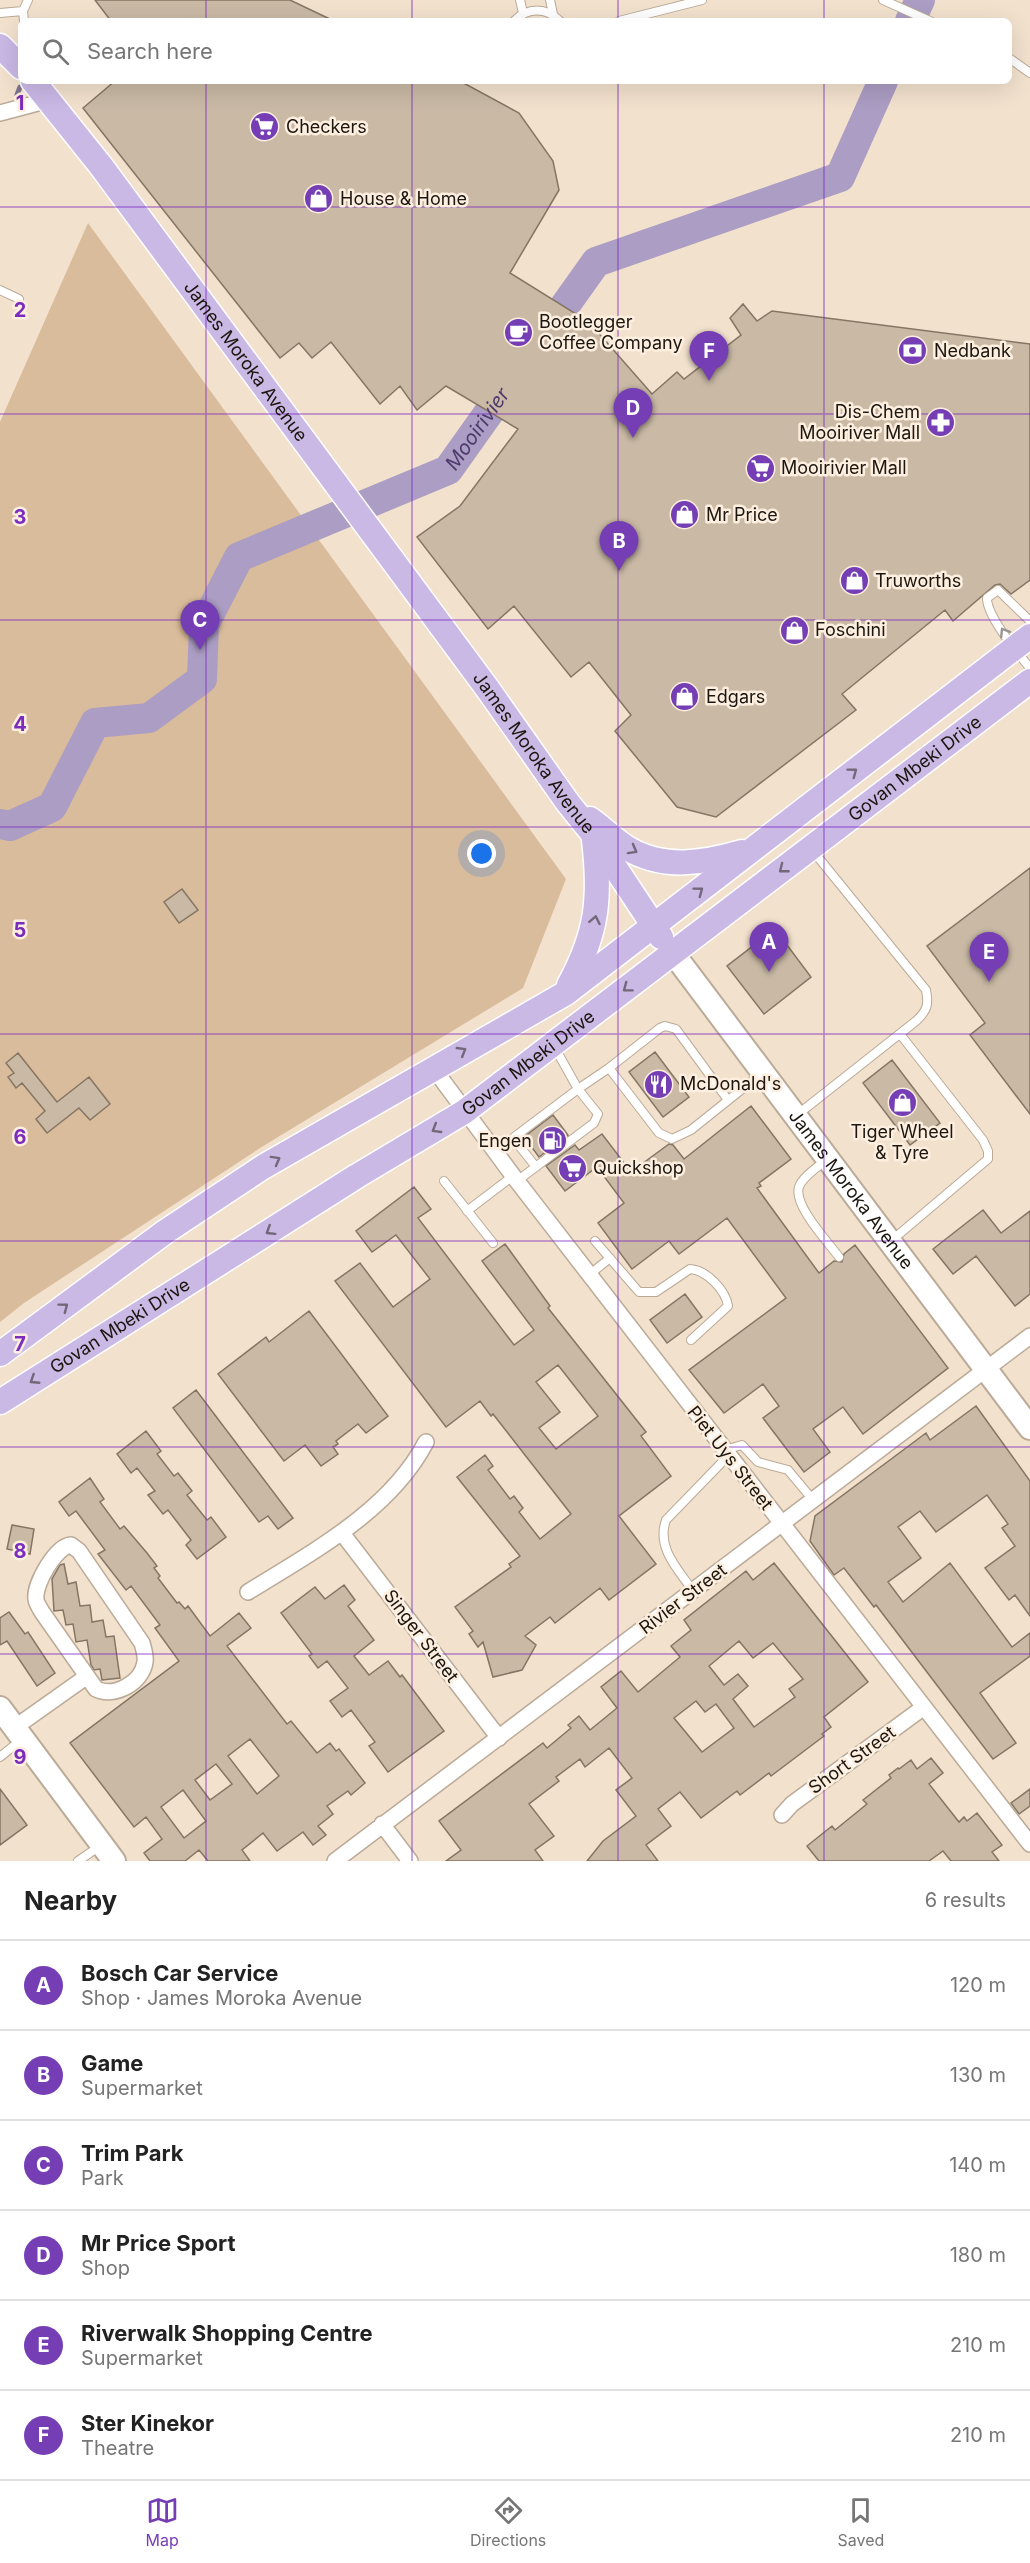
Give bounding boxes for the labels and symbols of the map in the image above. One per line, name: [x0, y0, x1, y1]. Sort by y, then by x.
text: 1: [16, 91, 24, 115]
supermarket icon: Checkers: [249, 111, 281, 143]
place label: Checkers: [286, 116, 367, 137]
shop icon: House & Home: [303, 183, 335, 215]
place label: House & Home: [340, 188, 467, 209]
street label: James Moroka Avenue: [180, 277, 312, 445]
text: 2: [14, 298, 26, 322]
place label: Bootlegger Coffee Company: [539, 311, 683, 353]
cafe icon: Bootlegger Coffee Company: [502, 316, 534, 348]
pin: F: [690, 332, 728, 381]
bank icon: Nedbank: [897, 335, 929, 367]
place label: Nedbank: [934, 340, 1011, 361]
water label: Mooirivier: [440, 383, 515, 475]
pin: D: [614, 388, 652, 438]
place label: Dis-Chem Mooiriver Mall: [799, 401, 920, 443]
pharmacy icon: Dis-Chem Mooiriver Mall: [925, 406, 957, 438]
supermarket icon: Mooirivier Mall: [744, 452, 776, 484]
place label: Mooirivier Mall: [781, 457, 907, 478]
shop icon: Mr Price: [669, 499, 701, 531]
place label: Mr Price: [706, 504, 778, 525]
text: 3: [14, 505, 26, 529]
pin: B: [600, 522, 638, 571]
shop icon: Truworths: [838, 565, 870, 597]
place label: Truworths: [875, 570, 961, 591]
pin: C: [180, 600, 220, 650]
shop icon: Foschini: [778, 614, 810, 646]
place label: Foschini: [815, 619, 886, 640]
one-way arrow: [999, 628, 1011, 638]
street label: James Moroka Avenue: [469, 668, 599, 837]
shop icon: Edgars: [669, 681, 701, 713]
place label: Edgars: [706, 686, 765, 707]
street label: Govan Mbeki Drive: [844, 711, 985, 826]
text: 4: [13, 712, 27, 736]
one-way arrow: [847, 768, 858, 779]
your location: [467, 839, 496, 868]
one-way arrow: [626, 843, 637, 854]
one-way arrow: [778, 862, 789, 873]
one-way arrow: [692, 887, 703, 898]
one-way arrow: [588, 915, 601, 925]
text: 5: [14, 918, 26, 942]
pin: A: [750, 922, 788, 972]
pin: E: [970, 932, 1008, 982]
one-way arrow: [622, 981, 633, 992]
street label: Govan Mbeki Drive: [457, 1005, 599, 1120]
one-way arrow: [456, 1047, 466, 1059]
restaurant icon: McDonald's: [643, 1068, 675, 1100]
place label: McDonald's: [680, 1073, 781, 1094]
shop icon: Tiger Wheel & Tyre: [886, 1087, 918, 1119]
street label: James Moroka Avenue: [785, 1106, 918, 1273]
place label: Tiger Wheel & Tyre: [850, 1121, 954, 1163]
one-way arrow: [432, 1122, 442, 1133]
text: 6: [14, 1125, 27, 1149]
fuel station icon: Engen: [537, 1125, 569, 1157]
place label: Engen: [478, 1130, 532, 1151]
supermarket icon: Quickshop: [556, 1152, 588, 1184]
one-way arrow: [269, 1156, 280, 1167]
place label: Quickshop: [593, 1157, 684, 1178]
one-way arrow: [266, 1223, 276, 1235]
street label: Govan Mbeki Drive: [46, 1274, 194, 1378]
one-way arrow: [57, 1303, 68, 1314]
text: 7: [14, 1332, 26, 1356]
one-way arrow: [30, 1373, 41, 1384]
street label: Piet Uys Street: [683, 1402, 778, 1514]
text: 8: [13, 1539, 27, 1563]
street label: Rivier Street: [635, 1559, 730, 1638]
street label: Singer Street: [380, 1585, 463, 1686]
street label: Short Street: [804, 1721, 899, 1798]
text: 9: [14, 1745, 27, 1769]

